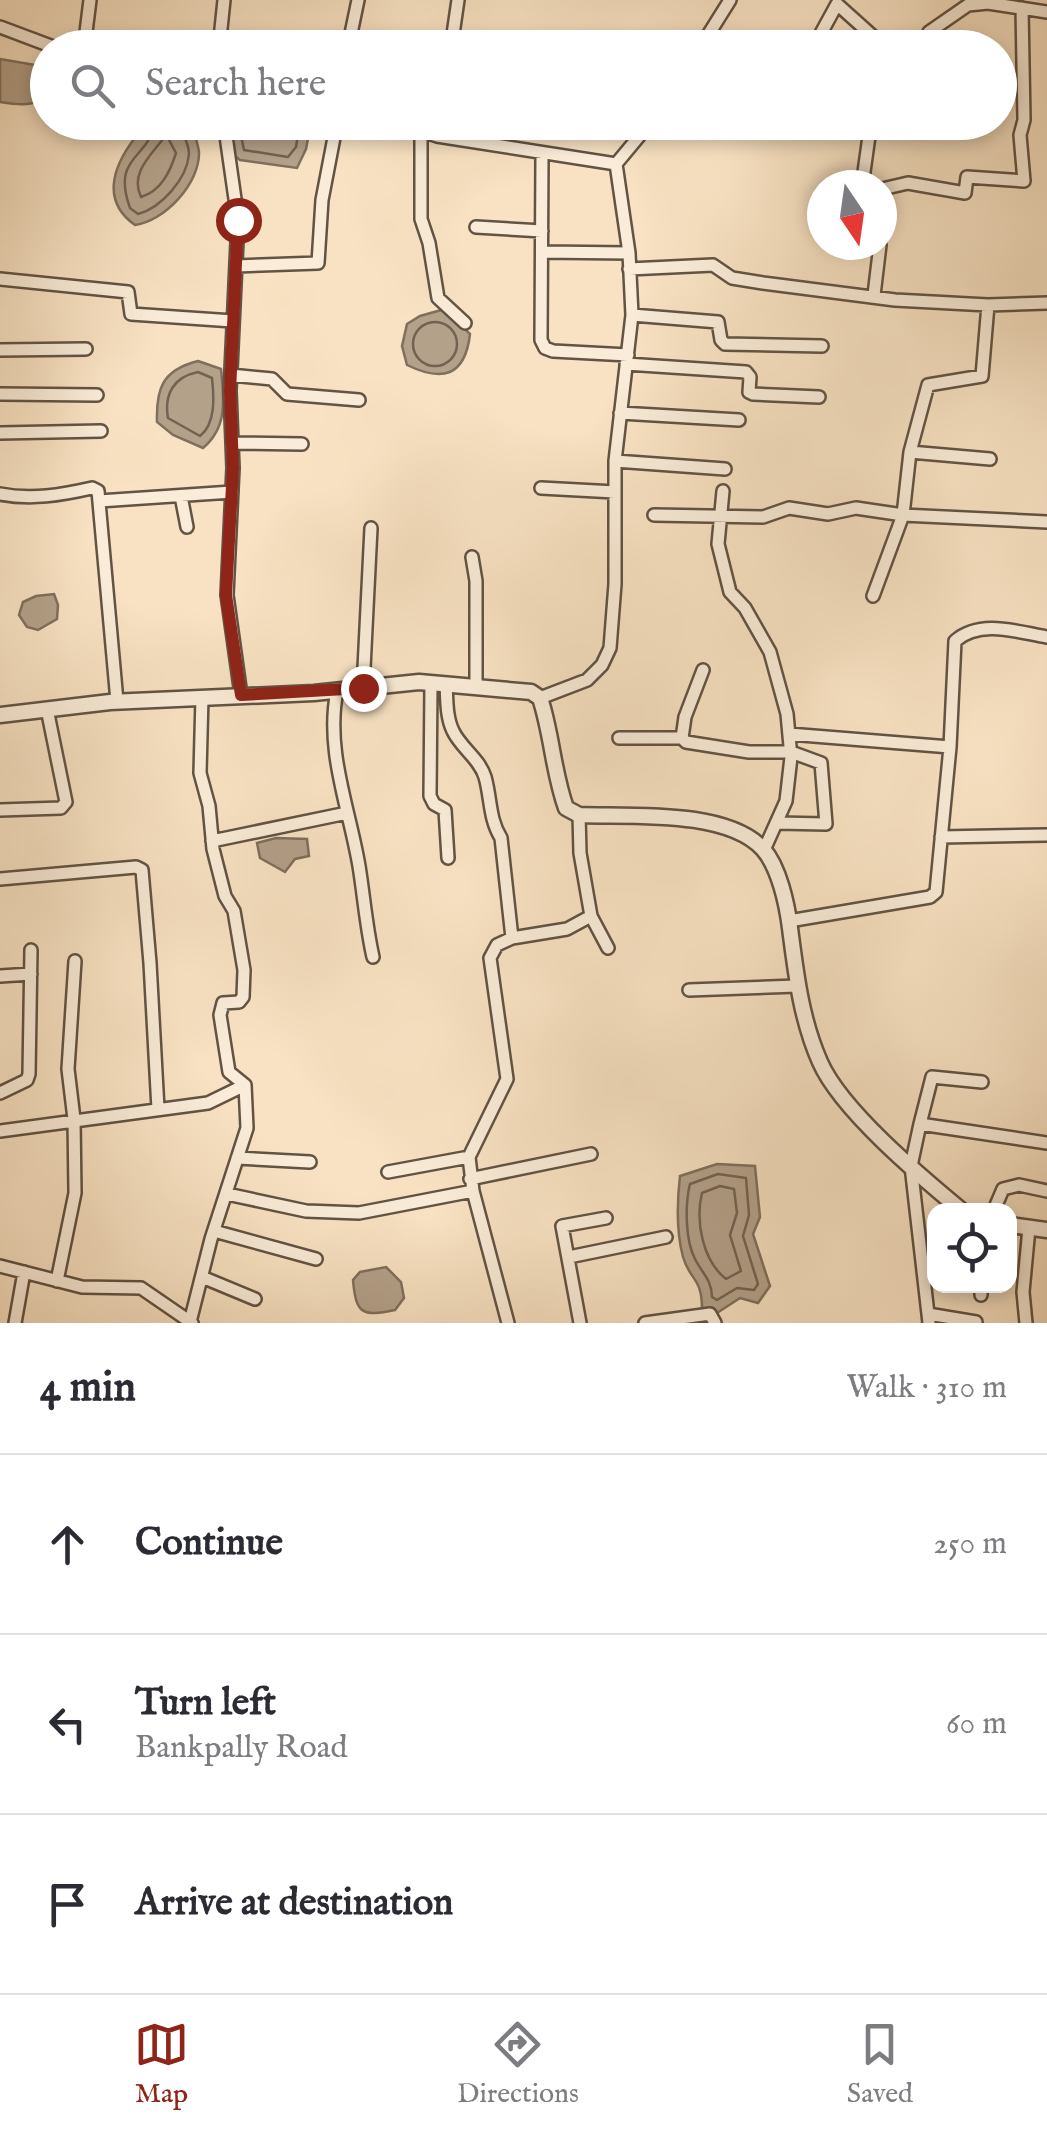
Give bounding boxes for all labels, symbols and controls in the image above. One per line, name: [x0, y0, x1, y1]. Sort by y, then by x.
search box: [30, 30, 1017, 140]
icon: search: [65, 58, 120, 113]
text: Search here: [145, 61, 326, 109]
north arrow: [807, 170, 897, 260]
route start: [216, 198, 262, 244]
route end: [341, 666, 387, 712]
map controls: [927, 1203, 1017, 1293]
button: locate: [927, 1203, 1017, 1293]
text: 4 min: [40, 1362, 136, 1415]
text: Walk · 310 m: [847, 1368, 1007, 1409]
icon: ahead: [40, 1517, 95, 1572]
text: Continue: [135, 1520, 283, 1568]
text: 250 m: [933, 1524, 1007, 1565]
text: Turn left: [135, 1680, 276, 1728]
icon: left: [40, 1697, 95, 1752]
text: 60 m: [946, 1704, 1007, 1745]
text: Bankpally Road: [135, 1728, 348, 1769]
icon: arrive: [40, 1877, 95, 1932]
text: Arrive at destination: [135, 1880, 453, 1928]
tab: Map: [134, 2017, 189, 2112]
tab: Directions: [457, 2017, 579, 2112]
tab: Saved: [847, 2017, 913, 2112]

